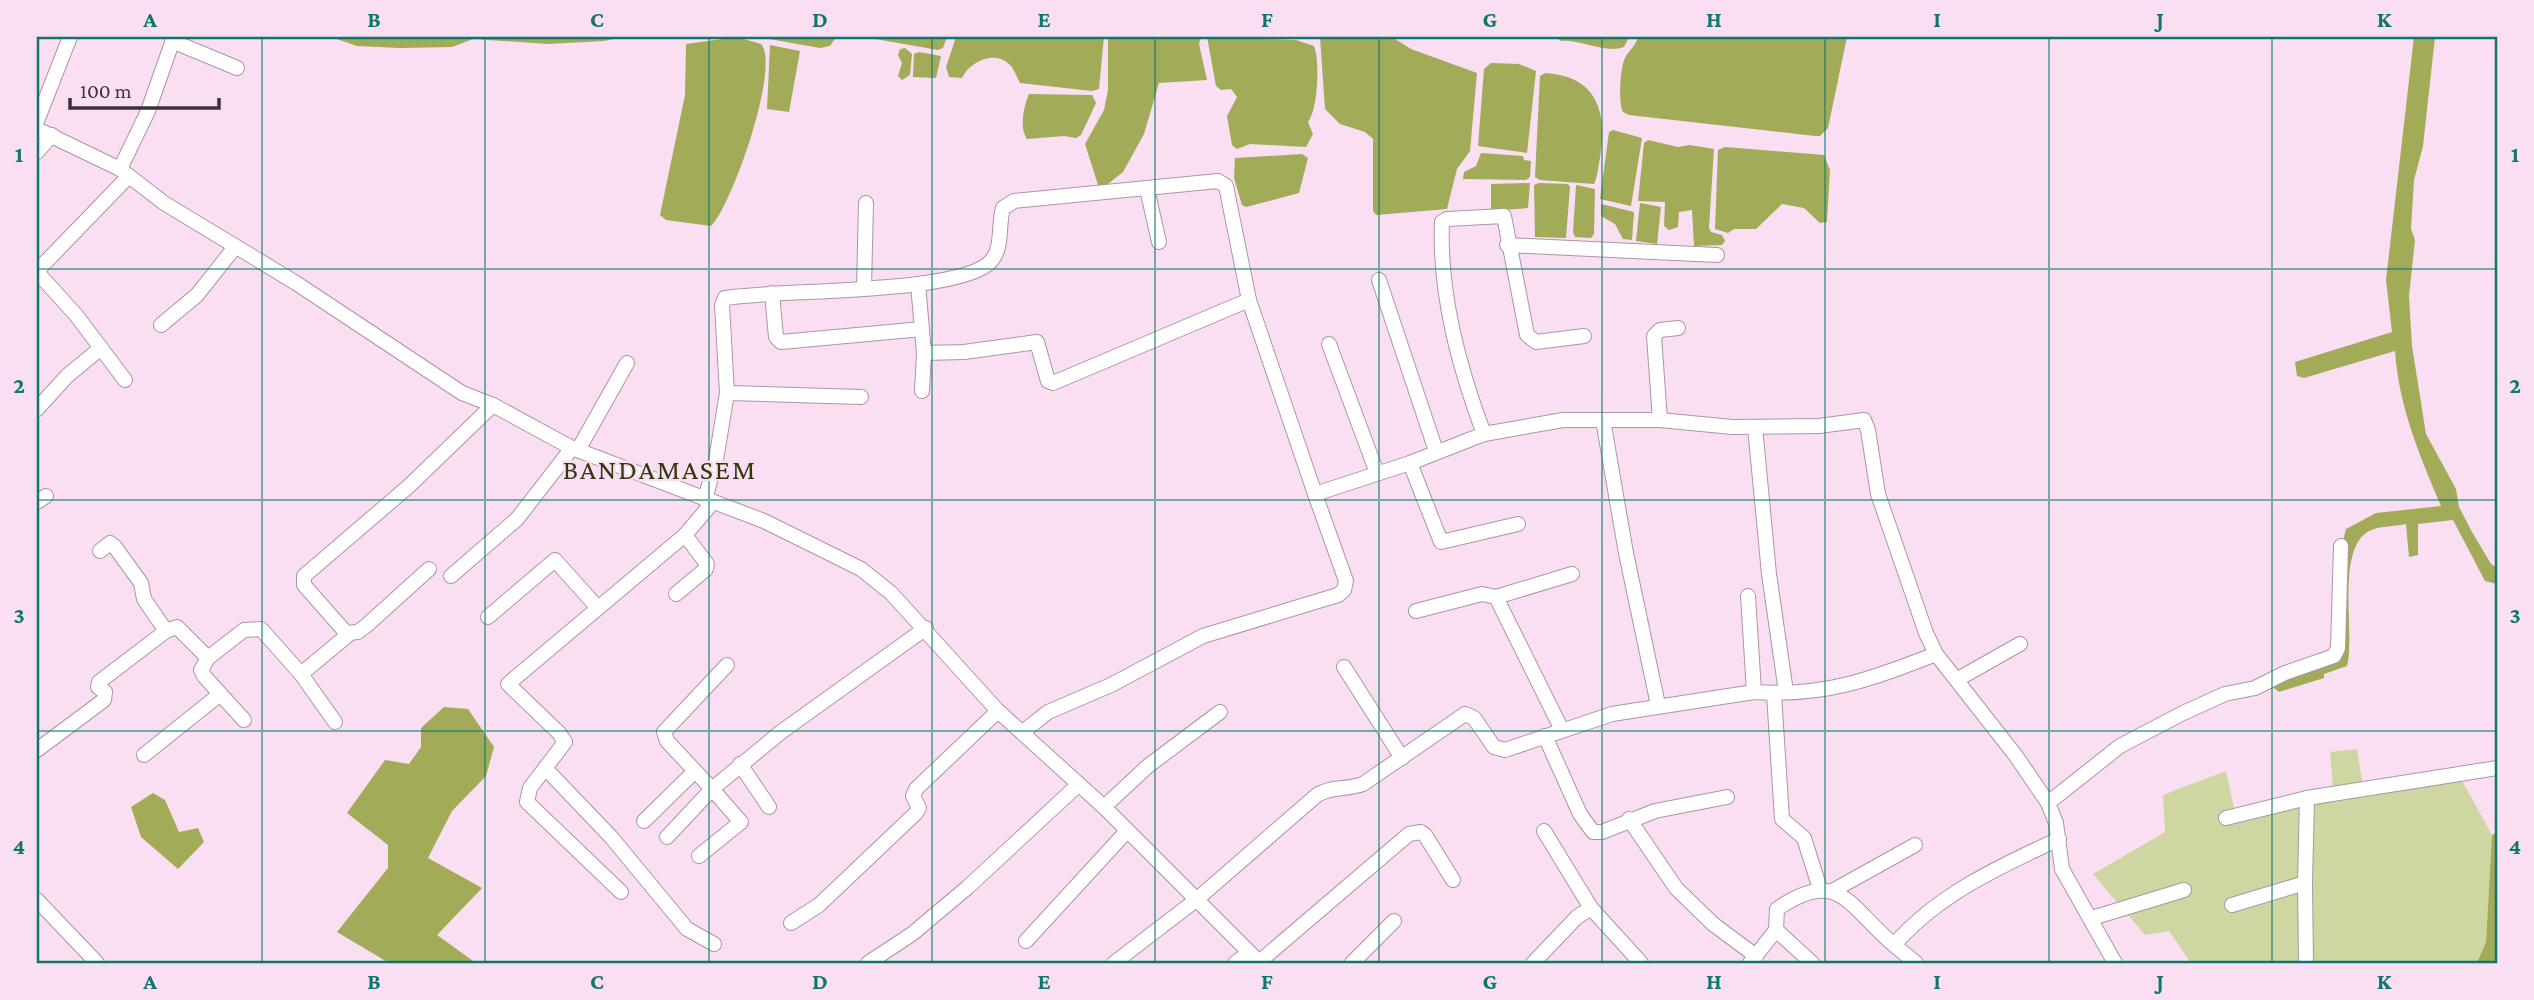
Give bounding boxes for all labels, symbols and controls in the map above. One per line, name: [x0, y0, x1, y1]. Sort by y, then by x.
text: A: [142, 6, 157, 32]
text: B: [367, 6, 381, 32]
text: C: [590, 6, 604, 32]
text: D: [812, 6, 828, 32]
text: E: [1037, 6, 1051, 32]
text: F: [1261, 6, 1273, 32]
text: G: [1483, 6, 1498, 32]
text: H: [1706, 6, 1722, 32]
text: I: [1933, 6, 1941, 32]
text: J: [2154, 6, 2164, 32]
text: K: [2377, 6, 2392, 32]
scale bar: [70, 66, 219, 110]
text: 100 m: [80, 79, 132, 103]
text: 1: [15, 141, 24, 167]
text: 1: [2511, 141, 2520, 167]
text: 2: [13, 372, 25, 398]
text: 2: [2509, 372, 2521, 398]
district label: BANDAMASEM: [563, 454, 757, 485]
text: 3: [13, 602, 25, 628]
text: 3: [2509, 602, 2521, 628]
text: 4: [13, 833, 25, 859]
text: 4: [2509, 833, 2521, 859]
text: A: [142, 968, 157, 994]
text: B: [367, 968, 381, 994]
text: C: [590, 968, 604, 994]
text: D: [812, 968, 828, 994]
text: E: [1037, 968, 1051, 994]
text: F: [1261, 968, 1273, 994]
text: G: [1483, 968, 1498, 994]
text: H: [1706, 968, 1722, 994]
text: I: [1933, 968, 1941, 994]
text: J: [2154, 968, 2164, 994]
text: K: [2377, 968, 2392, 994]

